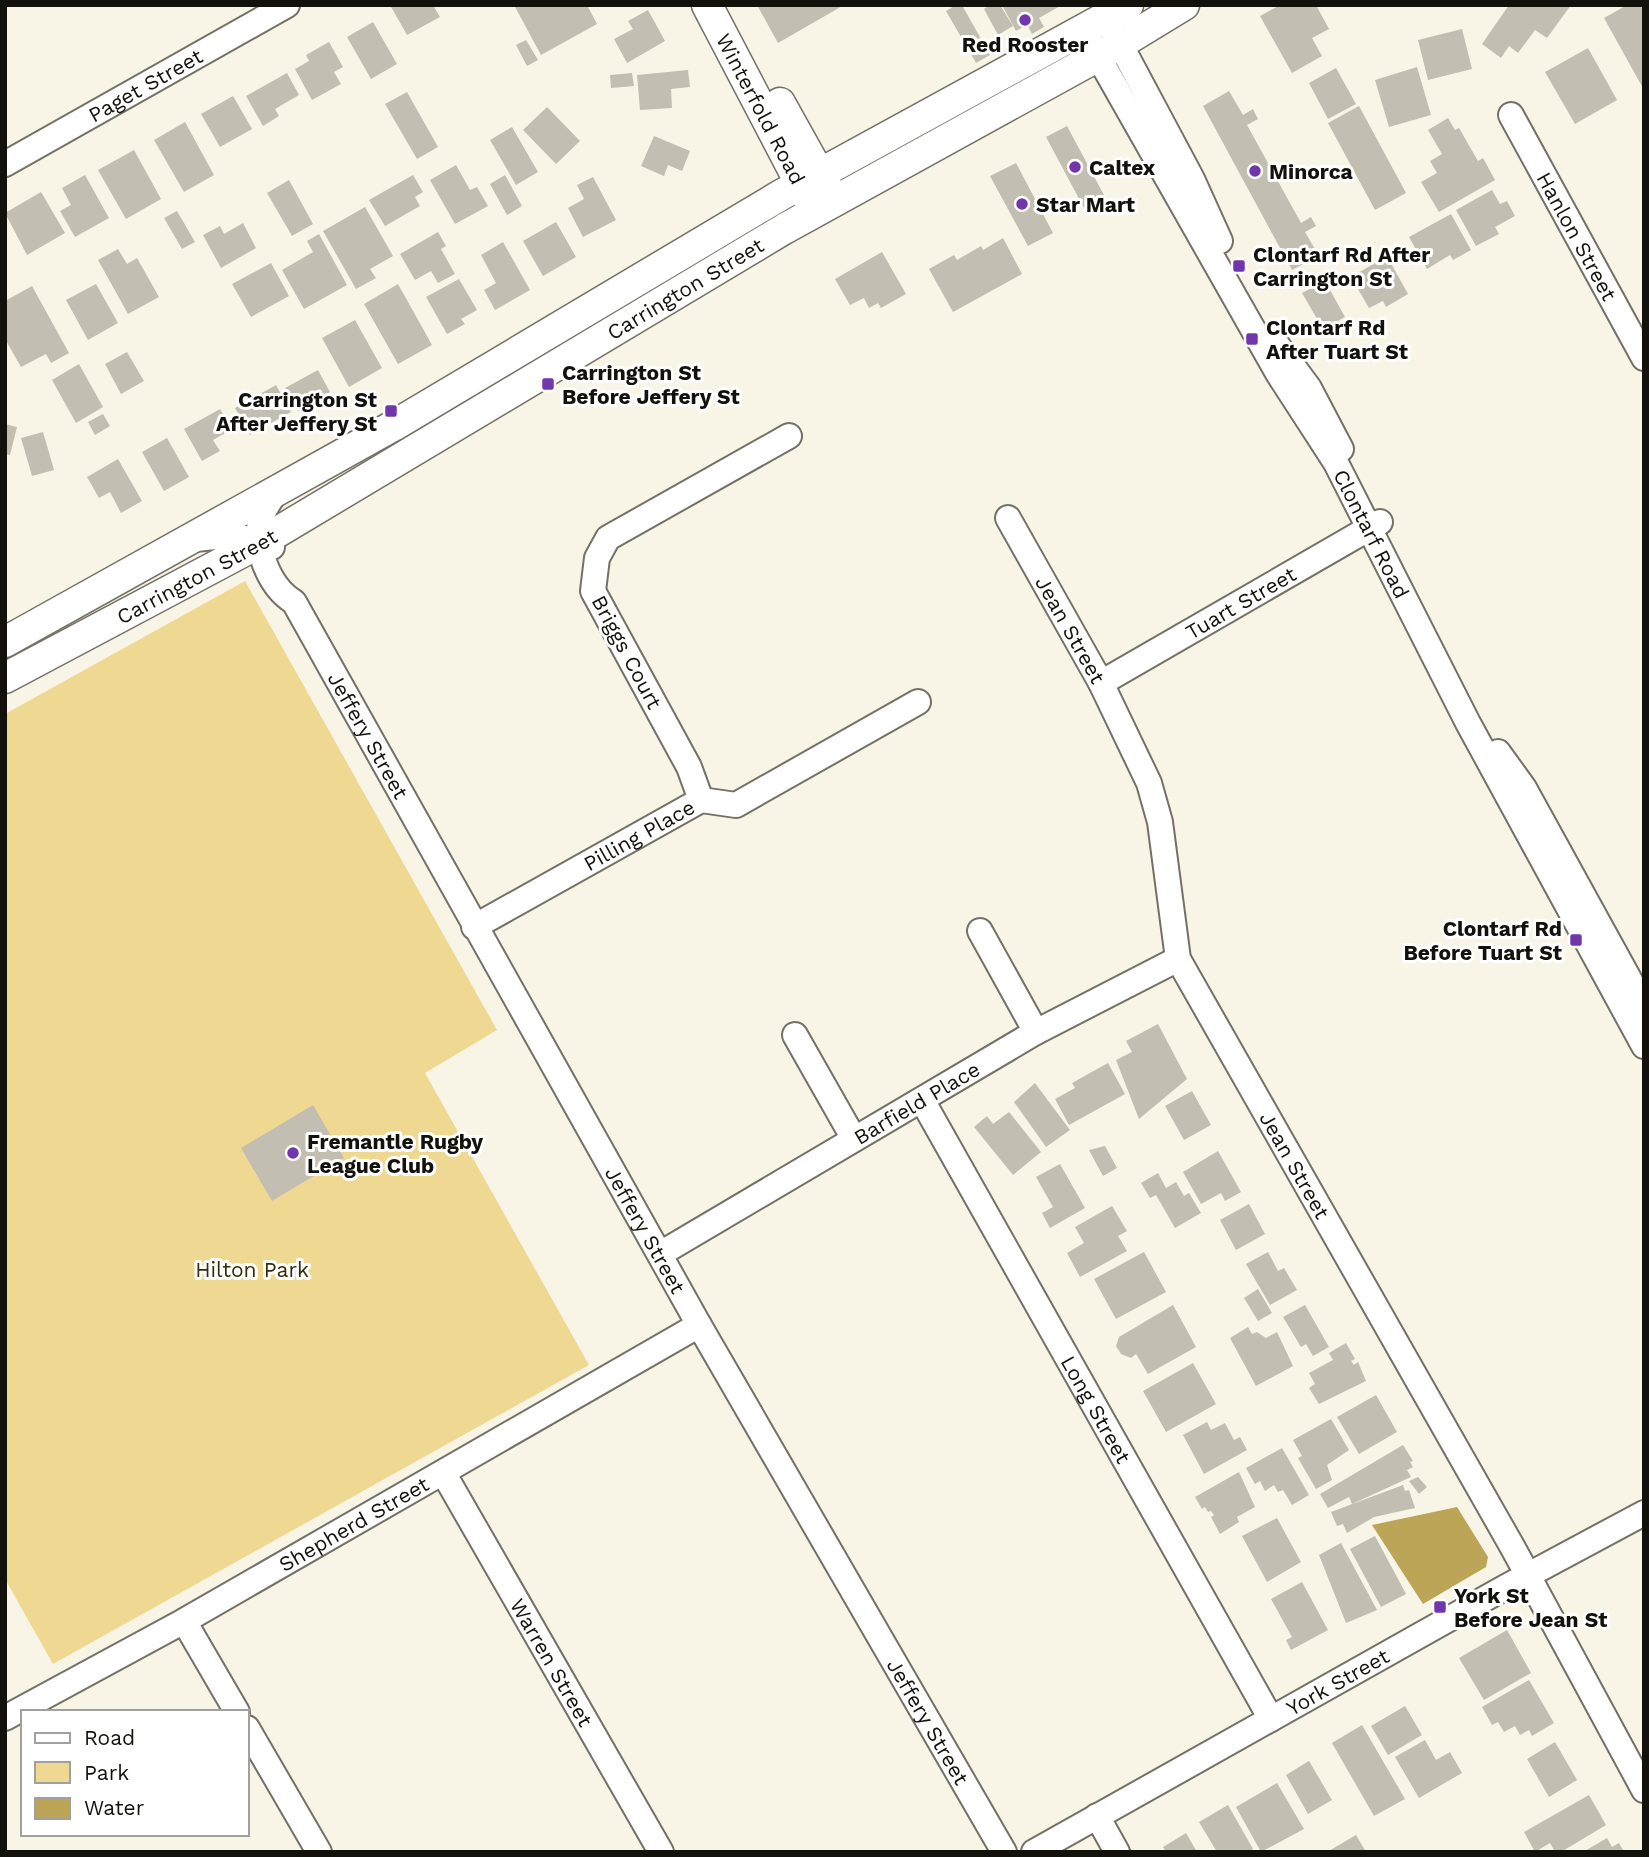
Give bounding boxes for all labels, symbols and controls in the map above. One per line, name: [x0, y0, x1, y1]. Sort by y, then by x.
marker: Red Rooster: [1017, 12, 1033, 28]
street label: Winterfold Road: [711, 29, 811, 188]
place label: Red Rooster: [962, 32, 1088, 57]
street label: Paget Street: [84, 43, 207, 127]
place label: Caltex: [1089, 155, 1156, 180]
marker: Caltex: [1067, 159, 1083, 175]
place label: Minorca: [1269, 159, 1354, 184]
marker: Minorca: [1247, 163, 1263, 179]
street label: Hanlon Street: [1532, 167, 1623, 305]
place label: Star Mart: [1036, 192, 1135, 217]
marker: Star Mart: [1014, 196, 1030, 212]
street label: Carrington Street: [602, 232, 768, 345]
place label: Clontarf Rd After Carrington St: [1253, 242, 1430, 291]
marker: Clontarf Rd After Carrington St: [1231, 258, 1247, 274]
place label: Clontarf Rd After Tuart St: [1266, 315, 1408, 364]
marker: Clontarf Rd After Tuart St: [1244, 331, 1260, 347]
place label: Carrington St Before Jeffery St: [562, 360, 740, 409]
marker: Carrington St Before Jeffery St: [540, 376, 556, 392]
place label: Carrington St After Jeffery St: [216, 387, 377, 436]
marker: Carrington St After Jeffery St: [383, 403, 399, 419]
street label: Clontarf Road: [1329, 465, 1415, 602]
street label: Carrington Street: [112, 523, 281, 629]
street label: Tuart Street: [1181, 561, 1300, 644]
street label: Jean Street: [1031, 571, 1111, 688]
street label: Briggs Court: [587, 591, 668, 713]
street label: Jeffery Street: [323, 667, 414, 803]
street label: Pilling Place: [579, 794, 699, 876]
place label: Clontarf Rd Before Tuart St: [1403, 916, 1562, 965]
marker: Clontarf Rd Before Tuart St: [1568, 932, 1584, 948]
street label: Barfield Place: [849, 1056, 984, 1149]
street label: Jean Street: [1255, 1107, 1336, 1223]
place label: Fremantle Rugby League Club: [307, 1129, 483, 1178]
marker: Fremantle Rugby League Club: [285, 1145, 301, 1161]
street label: Jeffery Street: [600, 1162, 691, 1298]
park label: Hilton Park: [195, 1257, 309, 1282]
street label: Long Street: [1056, 1351, 1137, 1468]
street label: Shepherd Street: [274, 1471, 433, 1577]
place label: York St Before Jean St: [1454, 1583, 1607, 1632]
street label: Warren Street: [505, 1594, 599, 1731]
marker: York St Before Jean St: [1432, 1599, 1448, 1615]
street label: York Street: [1282, 1643, 1393, 1720]
street label: Jeffery Street: [882, 1654, 975, 1789]
legend: [21, 1710, 248, 1836]
text: Road: [84, 1725, 135, 1750]
text: Park: [84, 1760, 129, 1785]
text: Water: [84, 1795, 145, 1820]

